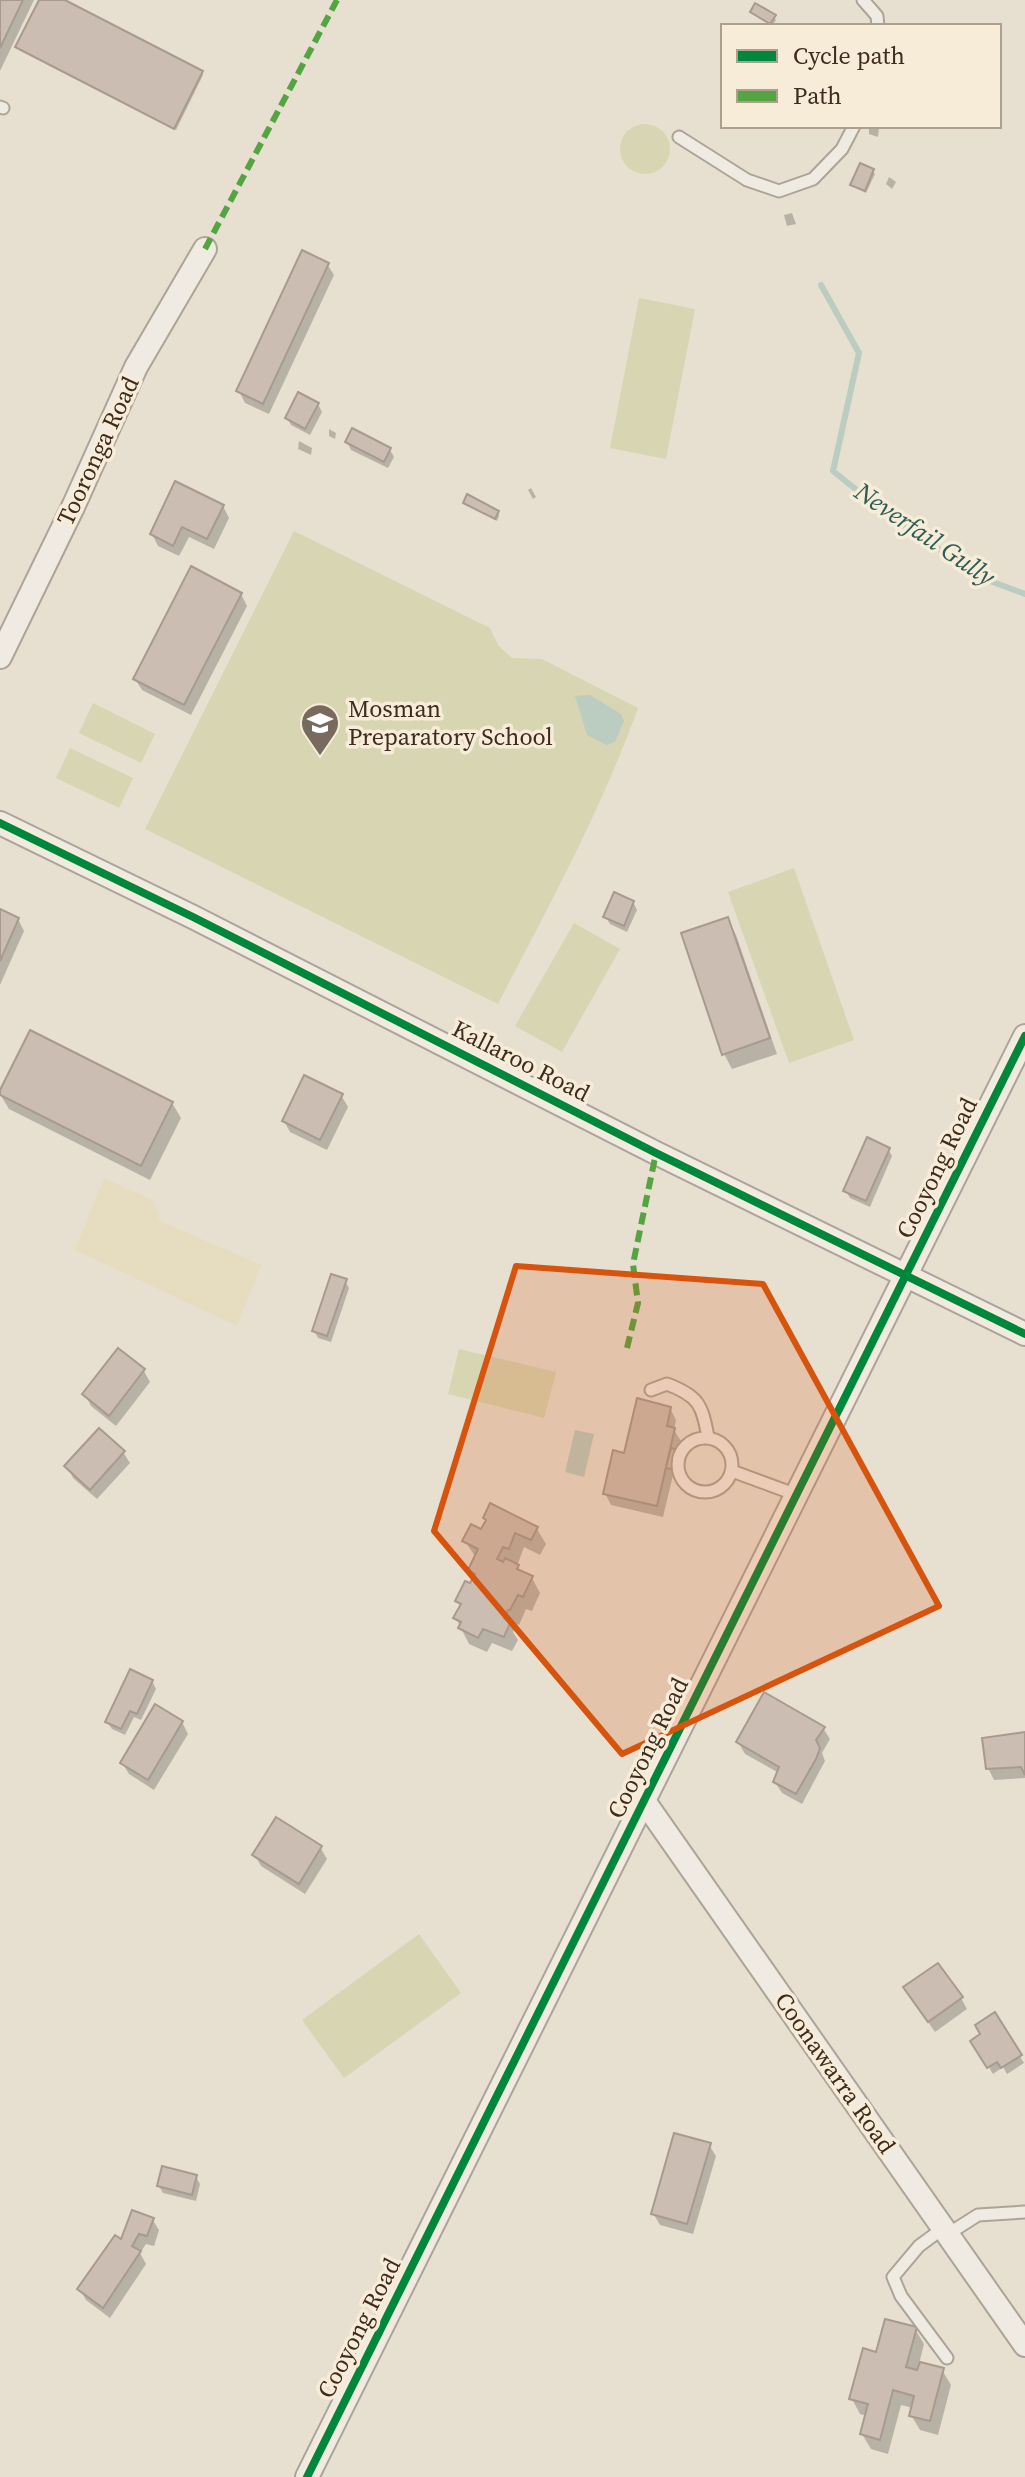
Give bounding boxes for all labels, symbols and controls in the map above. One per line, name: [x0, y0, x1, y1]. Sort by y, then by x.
legend: [721, 24, 1001, 128]
text: Cycle path: [793, 39, 905, 72]
text: Path: [793, 79, 842, 112]
street label: Tooronga Road: [49, 371, 147, 531]
water label: Neverfail Gully: [847, 473, 1003, 595]
place label: Mosman Preparatory School: [348, 692, 553, 753]
school or university icon: Mosman Preparatory School: [299, 702, 341, 757]
street label: Kallaroo Road: [447, 1012, 596, 1110]
street label: Cooyong Road: [888, 1091, 985, 1244]
street label: Cooyong Road: [599, 1671, 696, 1824]
street label: Coonawarra Road: [767, 1985, 904, 2160]
street label: Cooyong Road: [309, 2252, 408, 2404]

